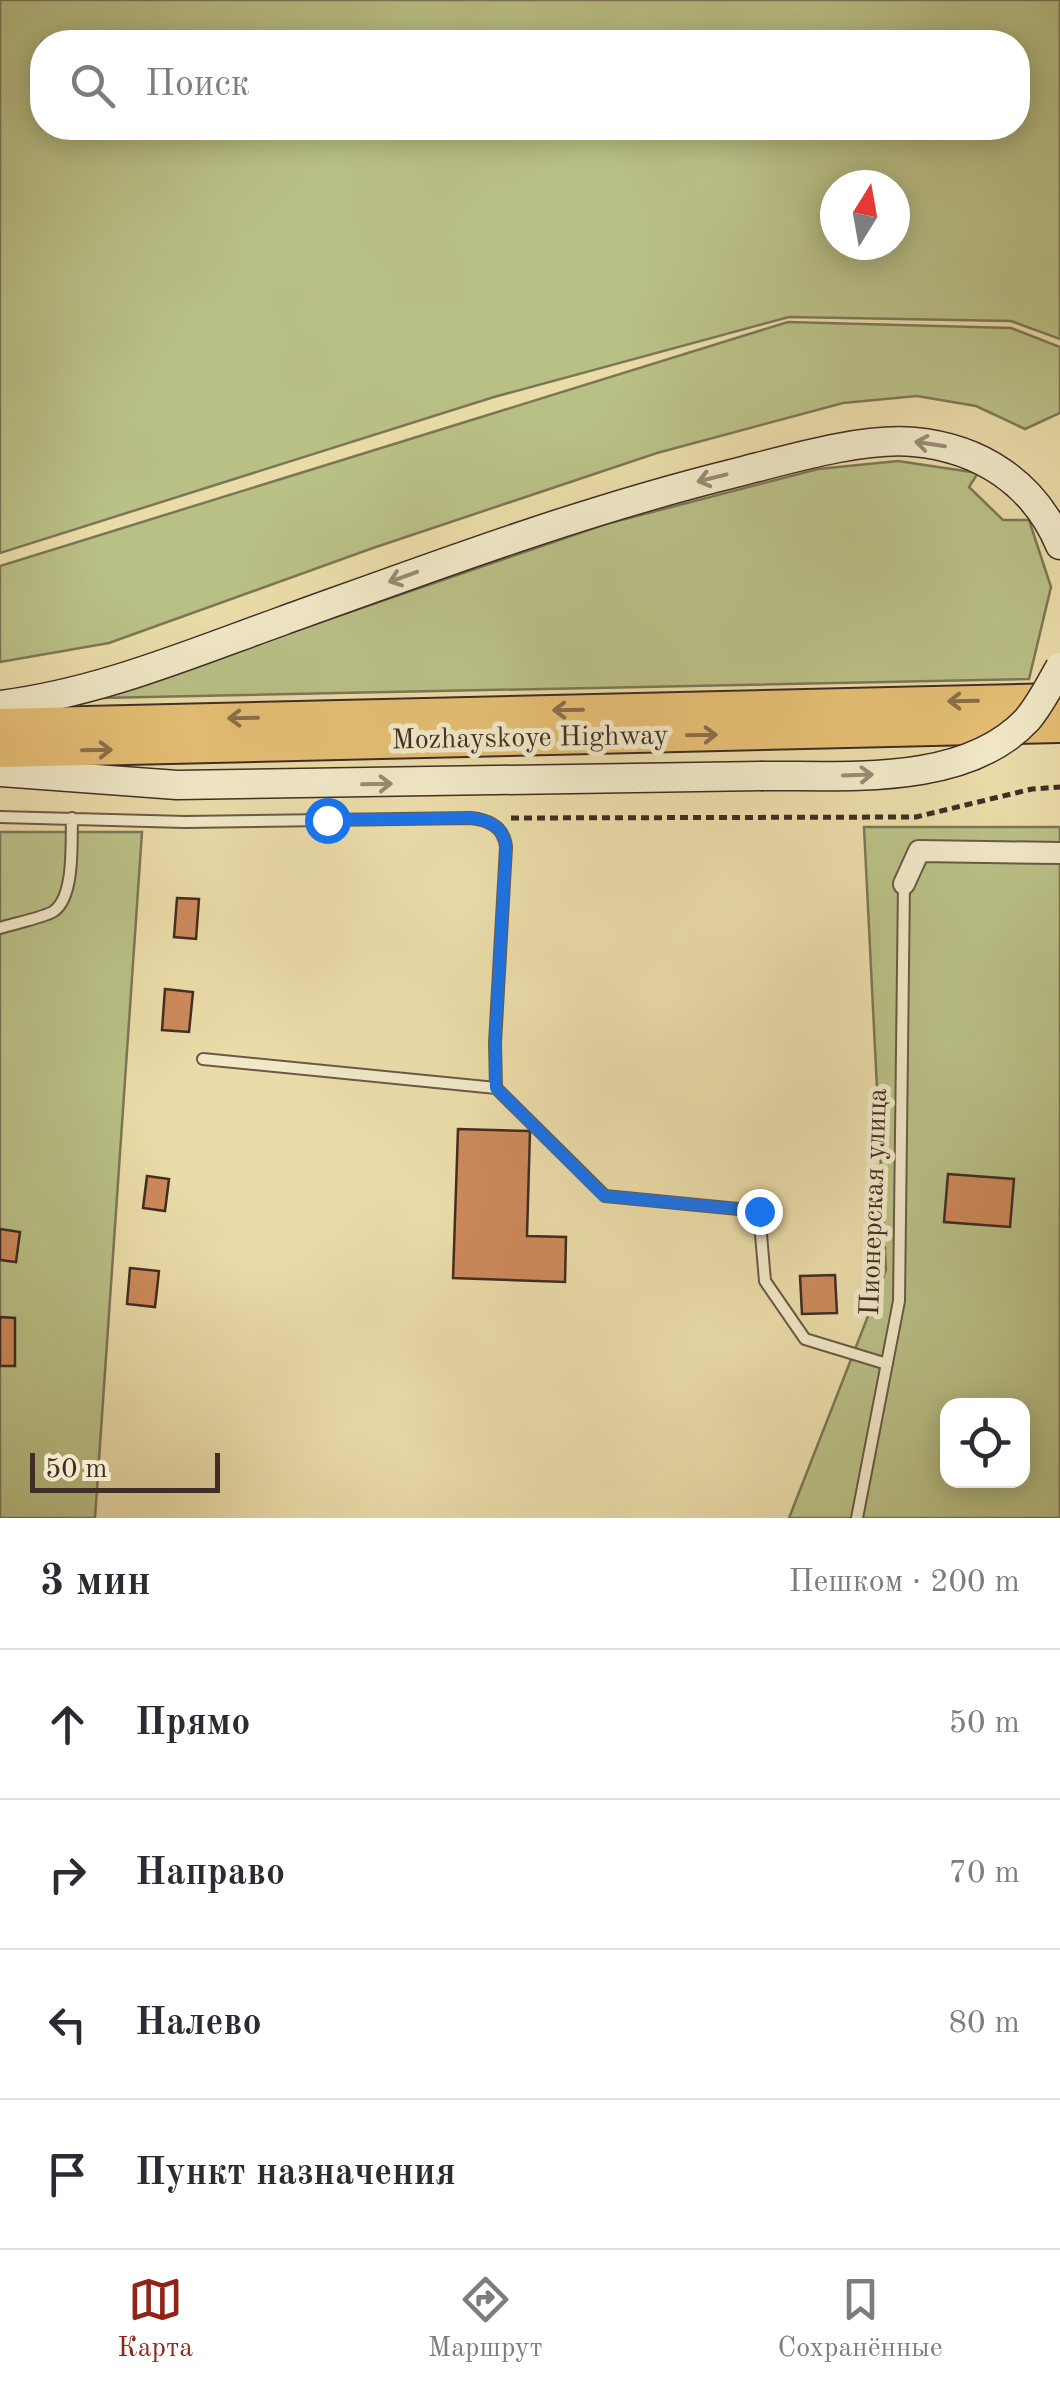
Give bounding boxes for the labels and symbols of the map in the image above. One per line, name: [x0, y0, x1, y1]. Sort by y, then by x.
north arrow: [820, 170, 910, 260]
one-way arrow: [914, 435, 947, 453]
one-way arrow: [697, 470, 728, 489]
one-way arrow: [388, 569, 419, 587]
one-way arrow: [947, 691, 979, 710]
one-way arrow: [552, 701, 584, 720]
one-way arrow: [227, 708, 260, 728]
street label: Mozhayskoye Highway: [391, 723, 669, 755]
one-way arrow: [686, 725, 718, 744]
one-way arrow: [81, 740, 113, 759]
one-way arrow: [841, 765, 874, 784]
one-way arrow: [360, 774, 392, 793]
route start: [305, 798, 351, 844]
street label: Пионерская улица: [857, 1087, 893, 1316]
route end: [737, 1189, 783, 1235]
scale bar: [30, 1448, 220, 1492]

